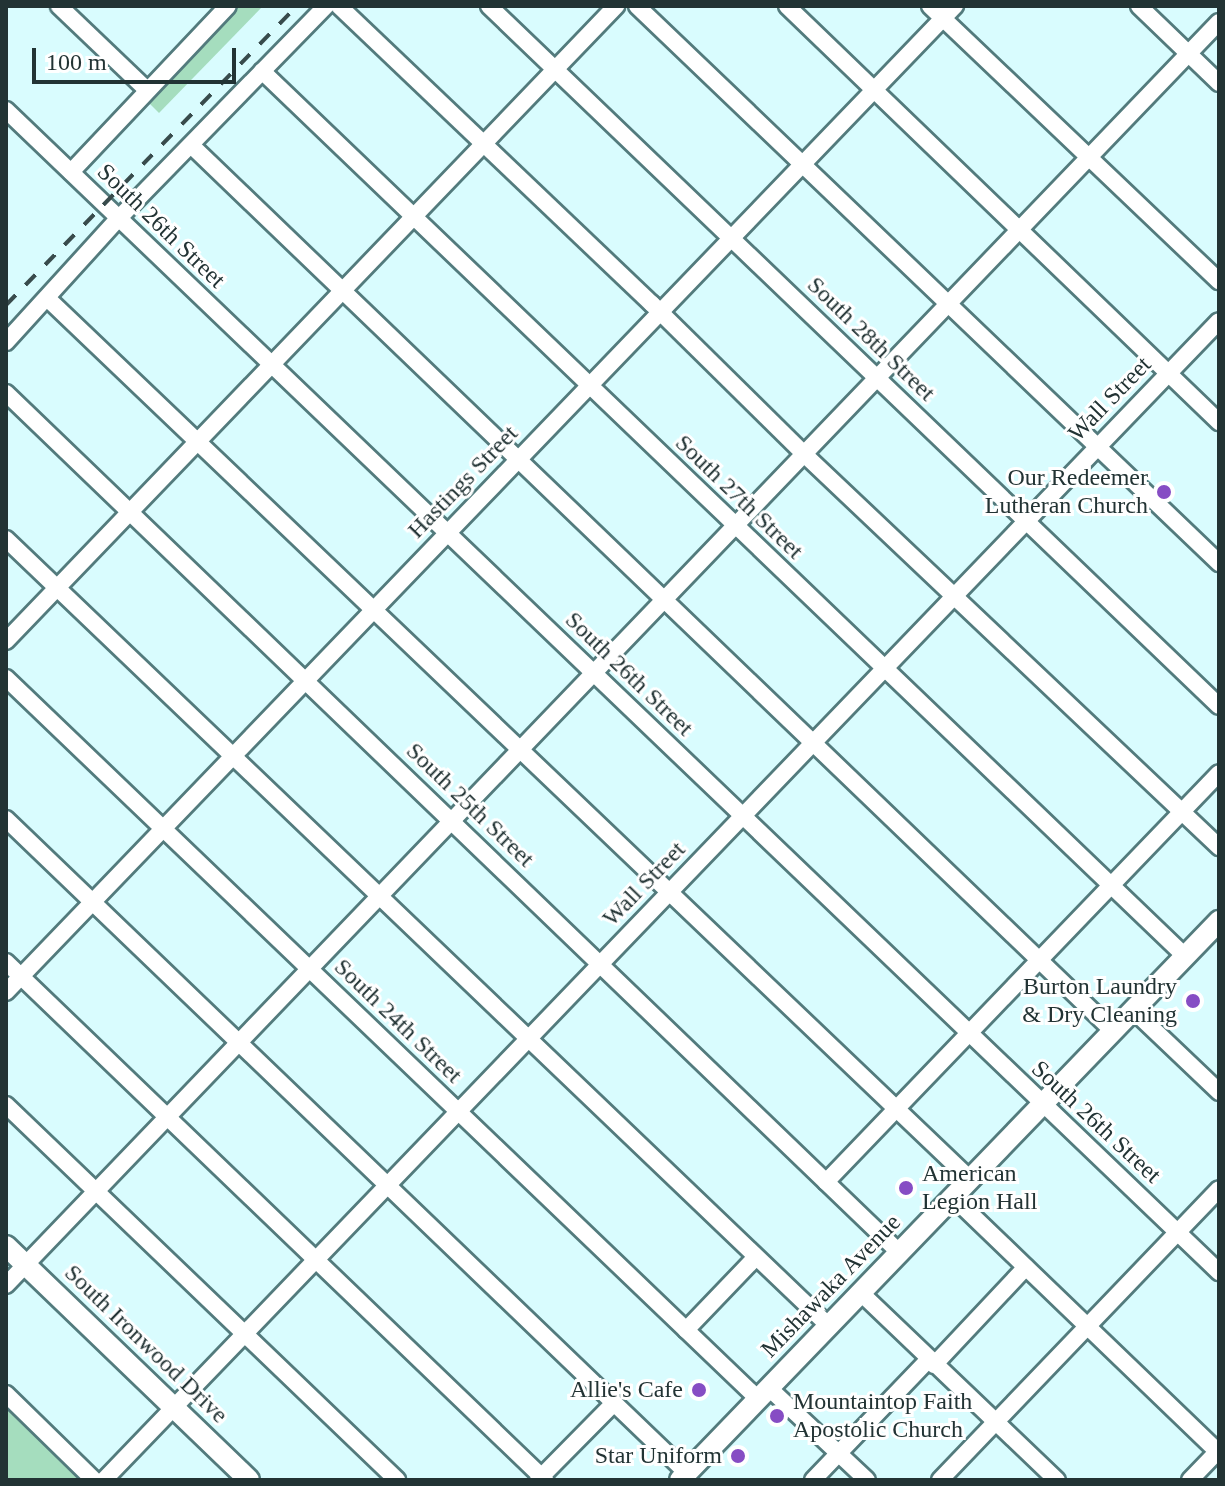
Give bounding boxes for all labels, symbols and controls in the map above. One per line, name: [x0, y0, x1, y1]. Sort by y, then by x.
scale bar: [36, 32, 240, 82]
text: 100 m: [46, 49, 107, 75]
street label: South 26th Street: [91, 158, 231, 294]
street label: South 28th Street: [801, 271, 941, 407]
street label: Wall Street: [1063, 351, 1157, 447]
street label: Hastings Street: [402, 419, 524, 545]
street label: South 27th Street: [669, 429, 809, 565]
place label: Our Redeemer Lutheran Church: [985, 464, 1148, 520]
marker: Our Redeemer Lutheran Church: [1155, 483, 1173, 501]
street label: South 26th Street: [559, 606, 699, 742]
street label: South 25th Street: [400, 737, 540, 873]
street label: Wall Street: [597, 836, 691, 932]
street label: South 24th Street: [328, 953, 468, 1089]
place label: Burton Laundry & Dry Cleaning: [1022, 973, 1177, 1029]
marker: Burton Laundry & Dry Cleaning: [1184, 992, 1202, 1010]
street label: South 26th Street: [1025, 1055, 1167, 1189]
place label: American Legion Hall: [922, 1160, 1037, 1216]
marker: American Legion Hall: [897, 1179, 915, 1197]
street label: Mishawaka Avenue: [755, 1208, 907, 1364]
street label: South Ironwood Drive: [58, 1259, 234, 1429]
place label: Allie's Cafe: [570, 1376, 683, 1404]
marker: Allie's Cafe: [690, 1381, 708, 1399]
place label: Mountaintop Faith Apostolic Church: [793, 1388, 972, 1444]
marker: Mountaintop Faith Apostolic Church: [768, 1407, 786, 1425]
place label: Star Uniform: [595, 1442, 722, 1470]
marker: Star Uniform: [729, 1447, 747, 1465]

